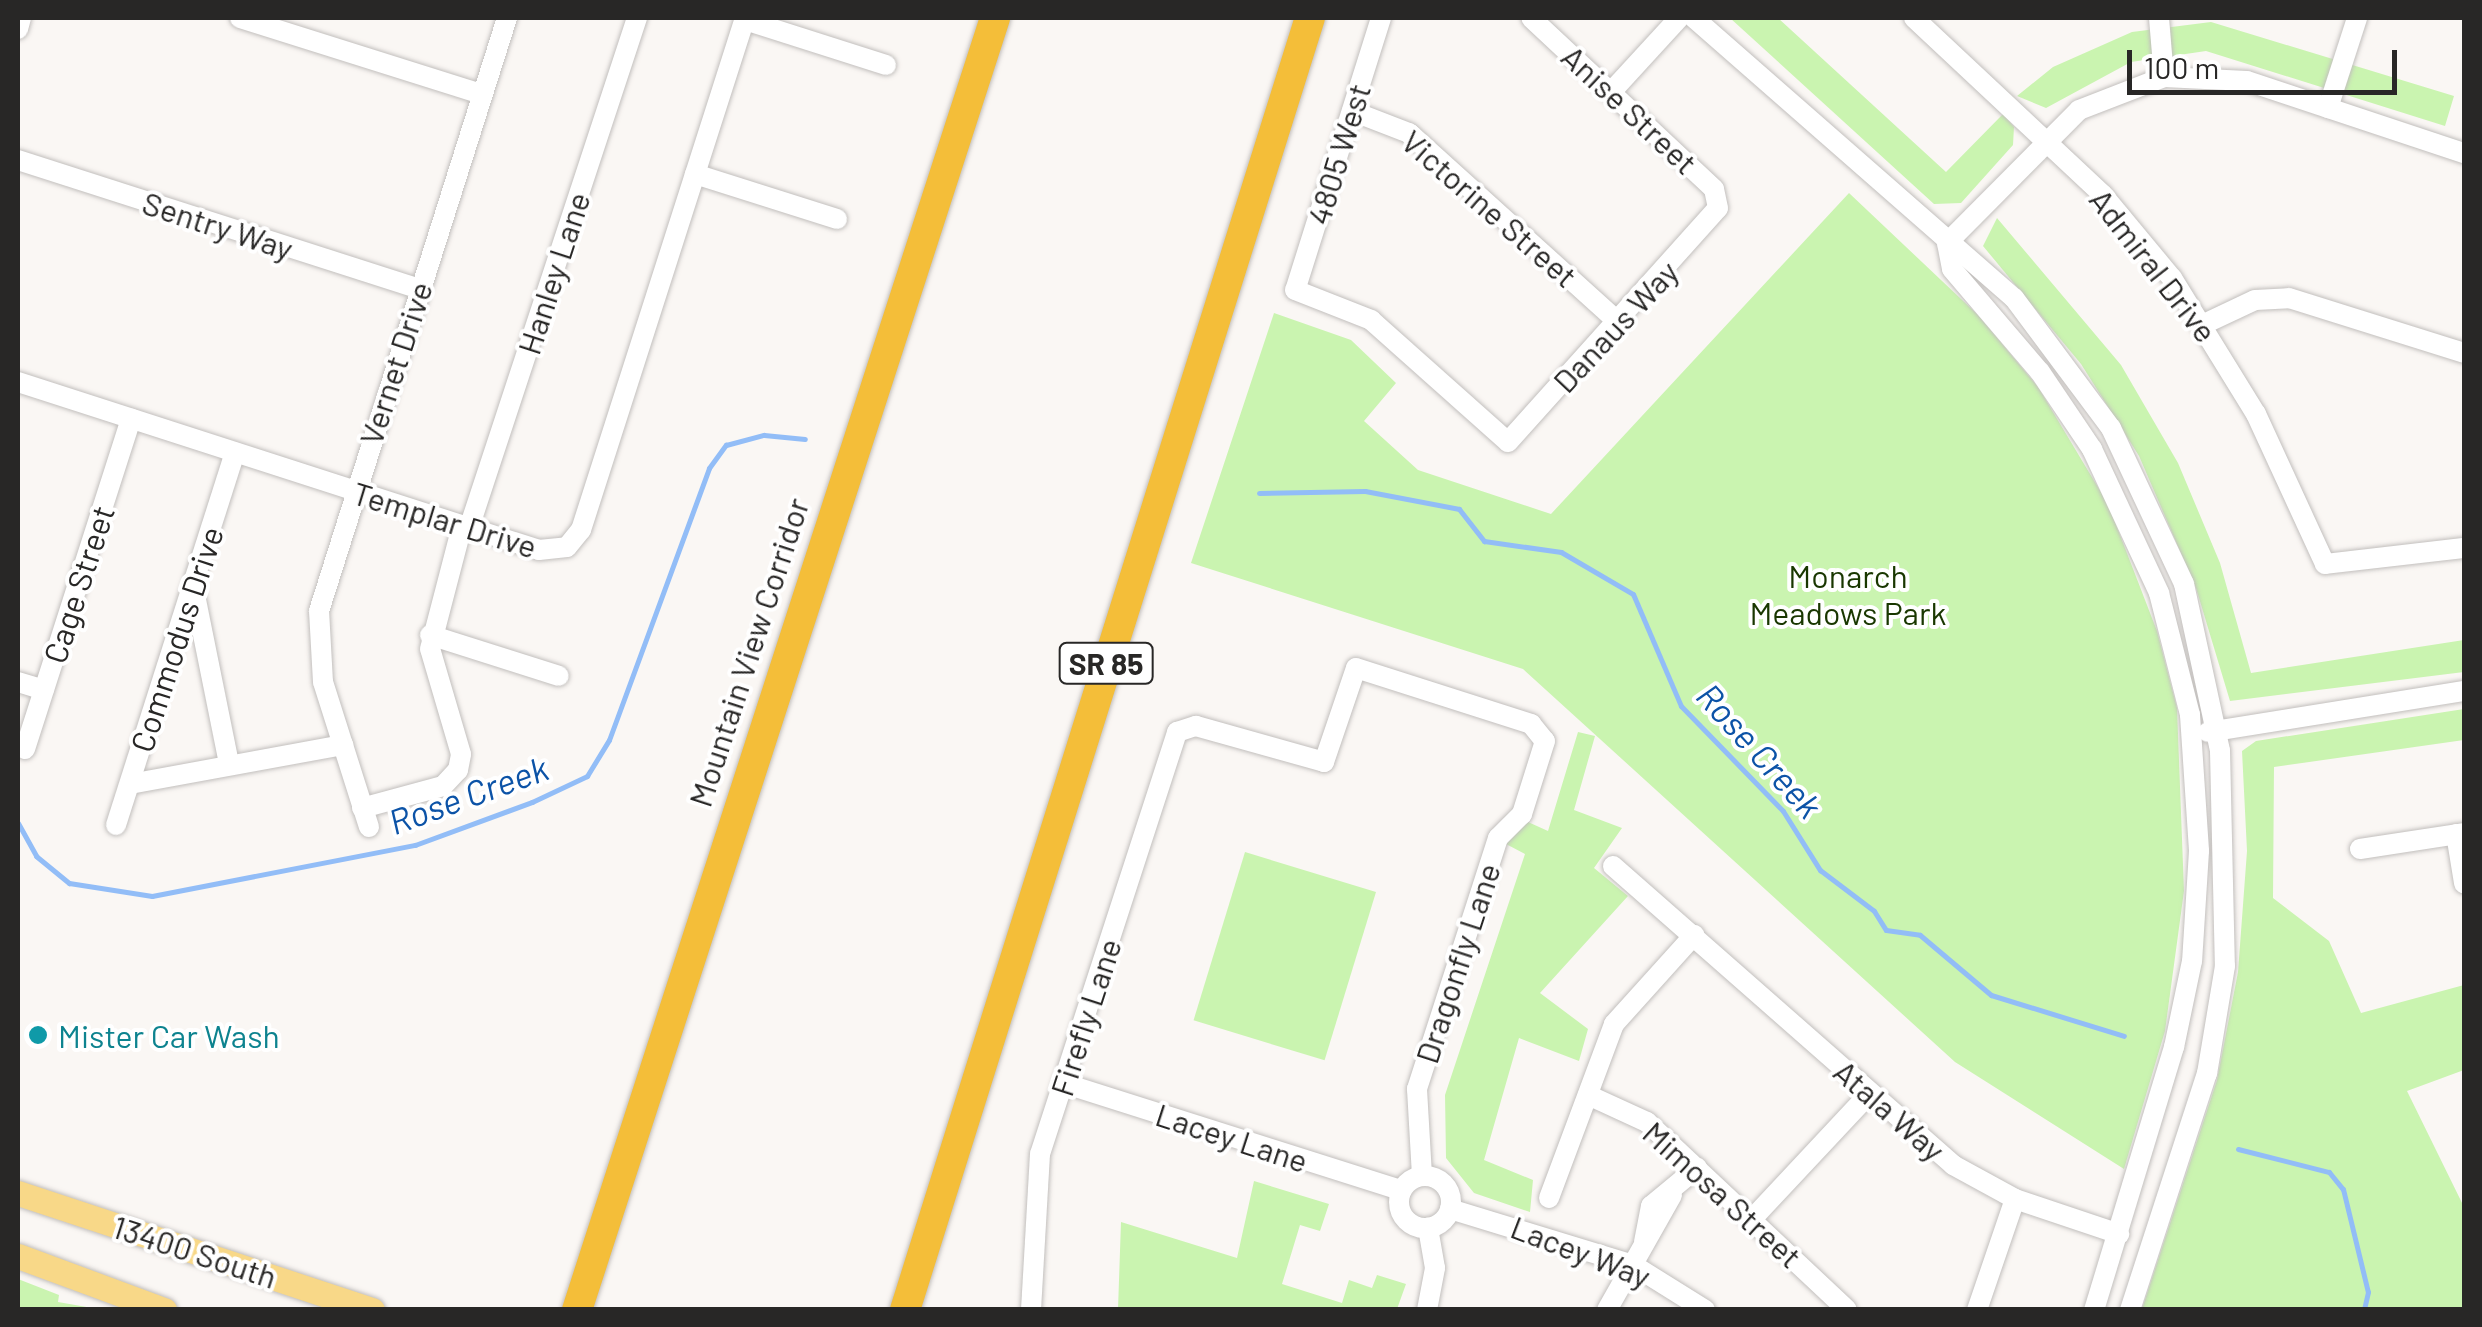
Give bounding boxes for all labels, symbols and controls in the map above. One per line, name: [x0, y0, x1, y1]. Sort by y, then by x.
scale bar: [2132, 30, 2402, 92]
street label: Anise Street: [1554, 37, 1706, 181]
text: 100 m: [2144, 49, 2219, 85]
street label: 4805 West: [1298, 79, 1378, 229]
street label: Victorine Street: [1394, 121, 1586, 295]
street label: Admiral Drive: [2082, 181, 2226, 349]
street label: Sentry Way: [138, 183, 298, 267]
street label: Hanley Lane: [509, 187, 597, 359]
street label: Danaus Way: [1544, 252, 1686, 400]
street label: Vernet Drive: [351, 277, 439, 449]
street label: Templar Drive: [348, 473, 542, 565]
street label: Mountain View Corridor: [680, 493, 816, 811]
street label: Cage Street: [34, 500, 122, 668]
street label: Commodus Drive: [121, 521, 231, 757]
park label: Monarch Meadows Park: [1749, 557, 1947, 632]
road number: SR 85: [1058, 638, 1154, 688]
water label: Rose Creek: [1689, 674, 1831, 826]
water label: Rose Creek: [383, 746, 553, 842]
street label: Dragonfly Lane: [1407, 858, 1507, 1068]
street label: Firefly Lane: [1041, 933, 1129, 1101]
place label: Mister Car Wash: [58, 1016, 280, 1054]
marker: Mister Car Wash: [27, 1024, 49, 1046]
street label: Atala Way: [1827, 1051, 1953, 1169]
street label: Lacey Lane: [1151, 1094, 1313, 1180]
street label: Mimosa Street: [1636, 1113, 1810, 1275]
street label: 13400 South: [108, 1206, 282, 1296]
street label: Lacey Way: [1506, 1207, 1656, 1295]

